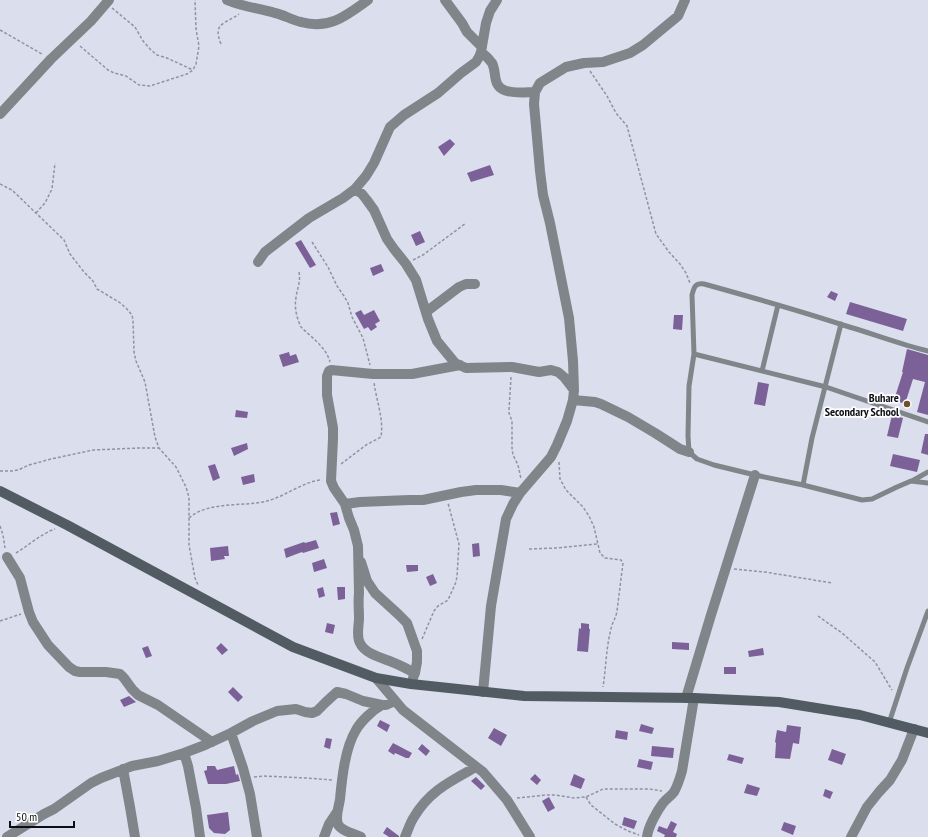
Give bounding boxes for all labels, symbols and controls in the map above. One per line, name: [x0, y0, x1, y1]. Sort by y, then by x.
place label: Buhare Secondary School: [825, 390, 899, 419]
marker: Buhare Secondary School: [902, 399, 912, 409]
scale bar: [10, 803, 74, 829]
text: 50 m: [16, 809, 37, 824]

